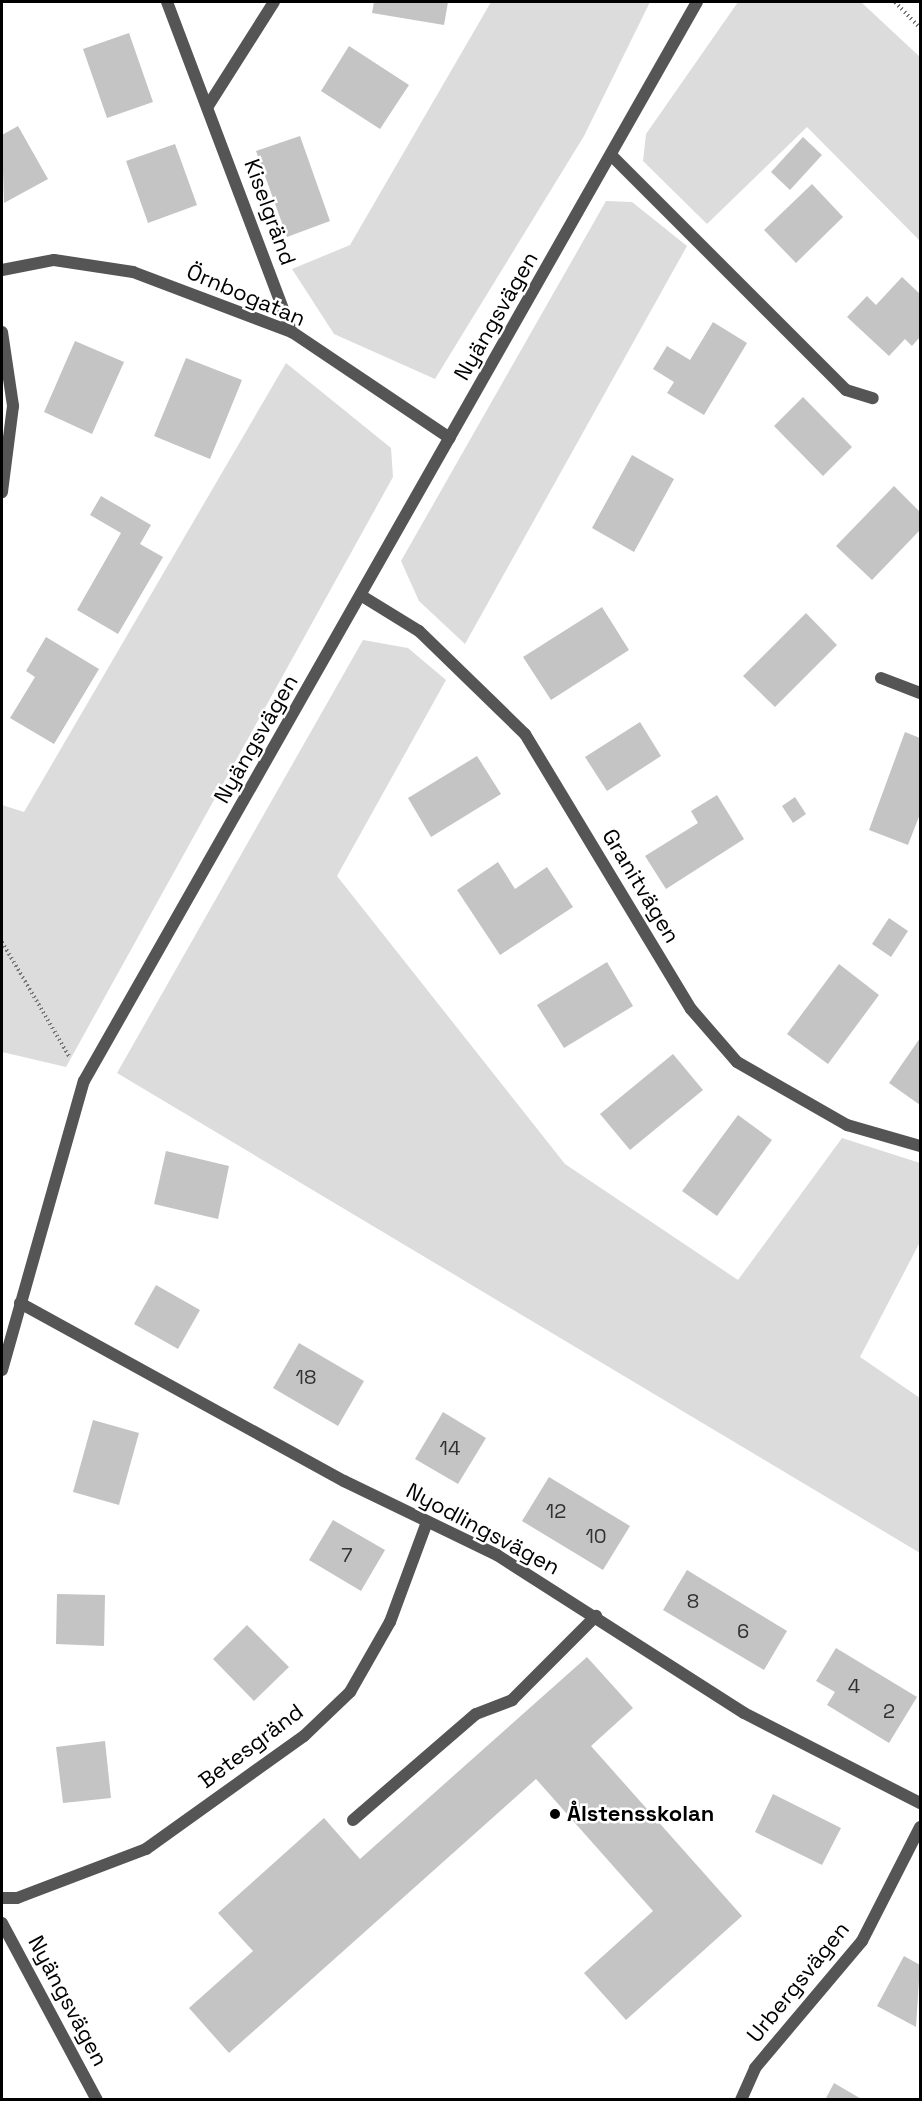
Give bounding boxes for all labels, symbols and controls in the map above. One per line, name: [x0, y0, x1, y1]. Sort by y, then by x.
street label: Kiselgränd: [239, 155, 301, 269]
street label: Nyängsvägen: [449, 247, 543, 385]
street label: Örnbogatan: [183, 258, 309, 332]
street label: Nyängsvägen: [209, 670, 303, 808]
street label: Granitvägen: [597, 824, 685, 948]
house number: 18: [296, 1365, 316, 1389]
house number: 14: [440, 1436, 460, 1460]
street label: Nyodlingsvägen: [402, 1477, 564, 1581]
house number: 12: [546, 1499, 566, 1523]
house number: 10: [585, 1524, 607, 1548]
house number: 7: [341, 1543, 353, 1567]
house number: 8: [687, 1589, 699, 1613]
house number: 6: [737, 1619, 749, 1643]
house number: 4: [848, 1674, 860, 1698]
street label: Betesgränd: [194, 1698, 308, 1794]
house number: 2: [883, 1699, 895, 1723]
place label: Ålstensskolan: [567, 1801, 714, 1827]
marker: Ålstensskolan: [548, 1807, 562, 1821]
street label: Urbergsvägen: [741, 1916, 855, 2048]
street label: Nyängsvägen: [23, 1931, 113, 2071]

